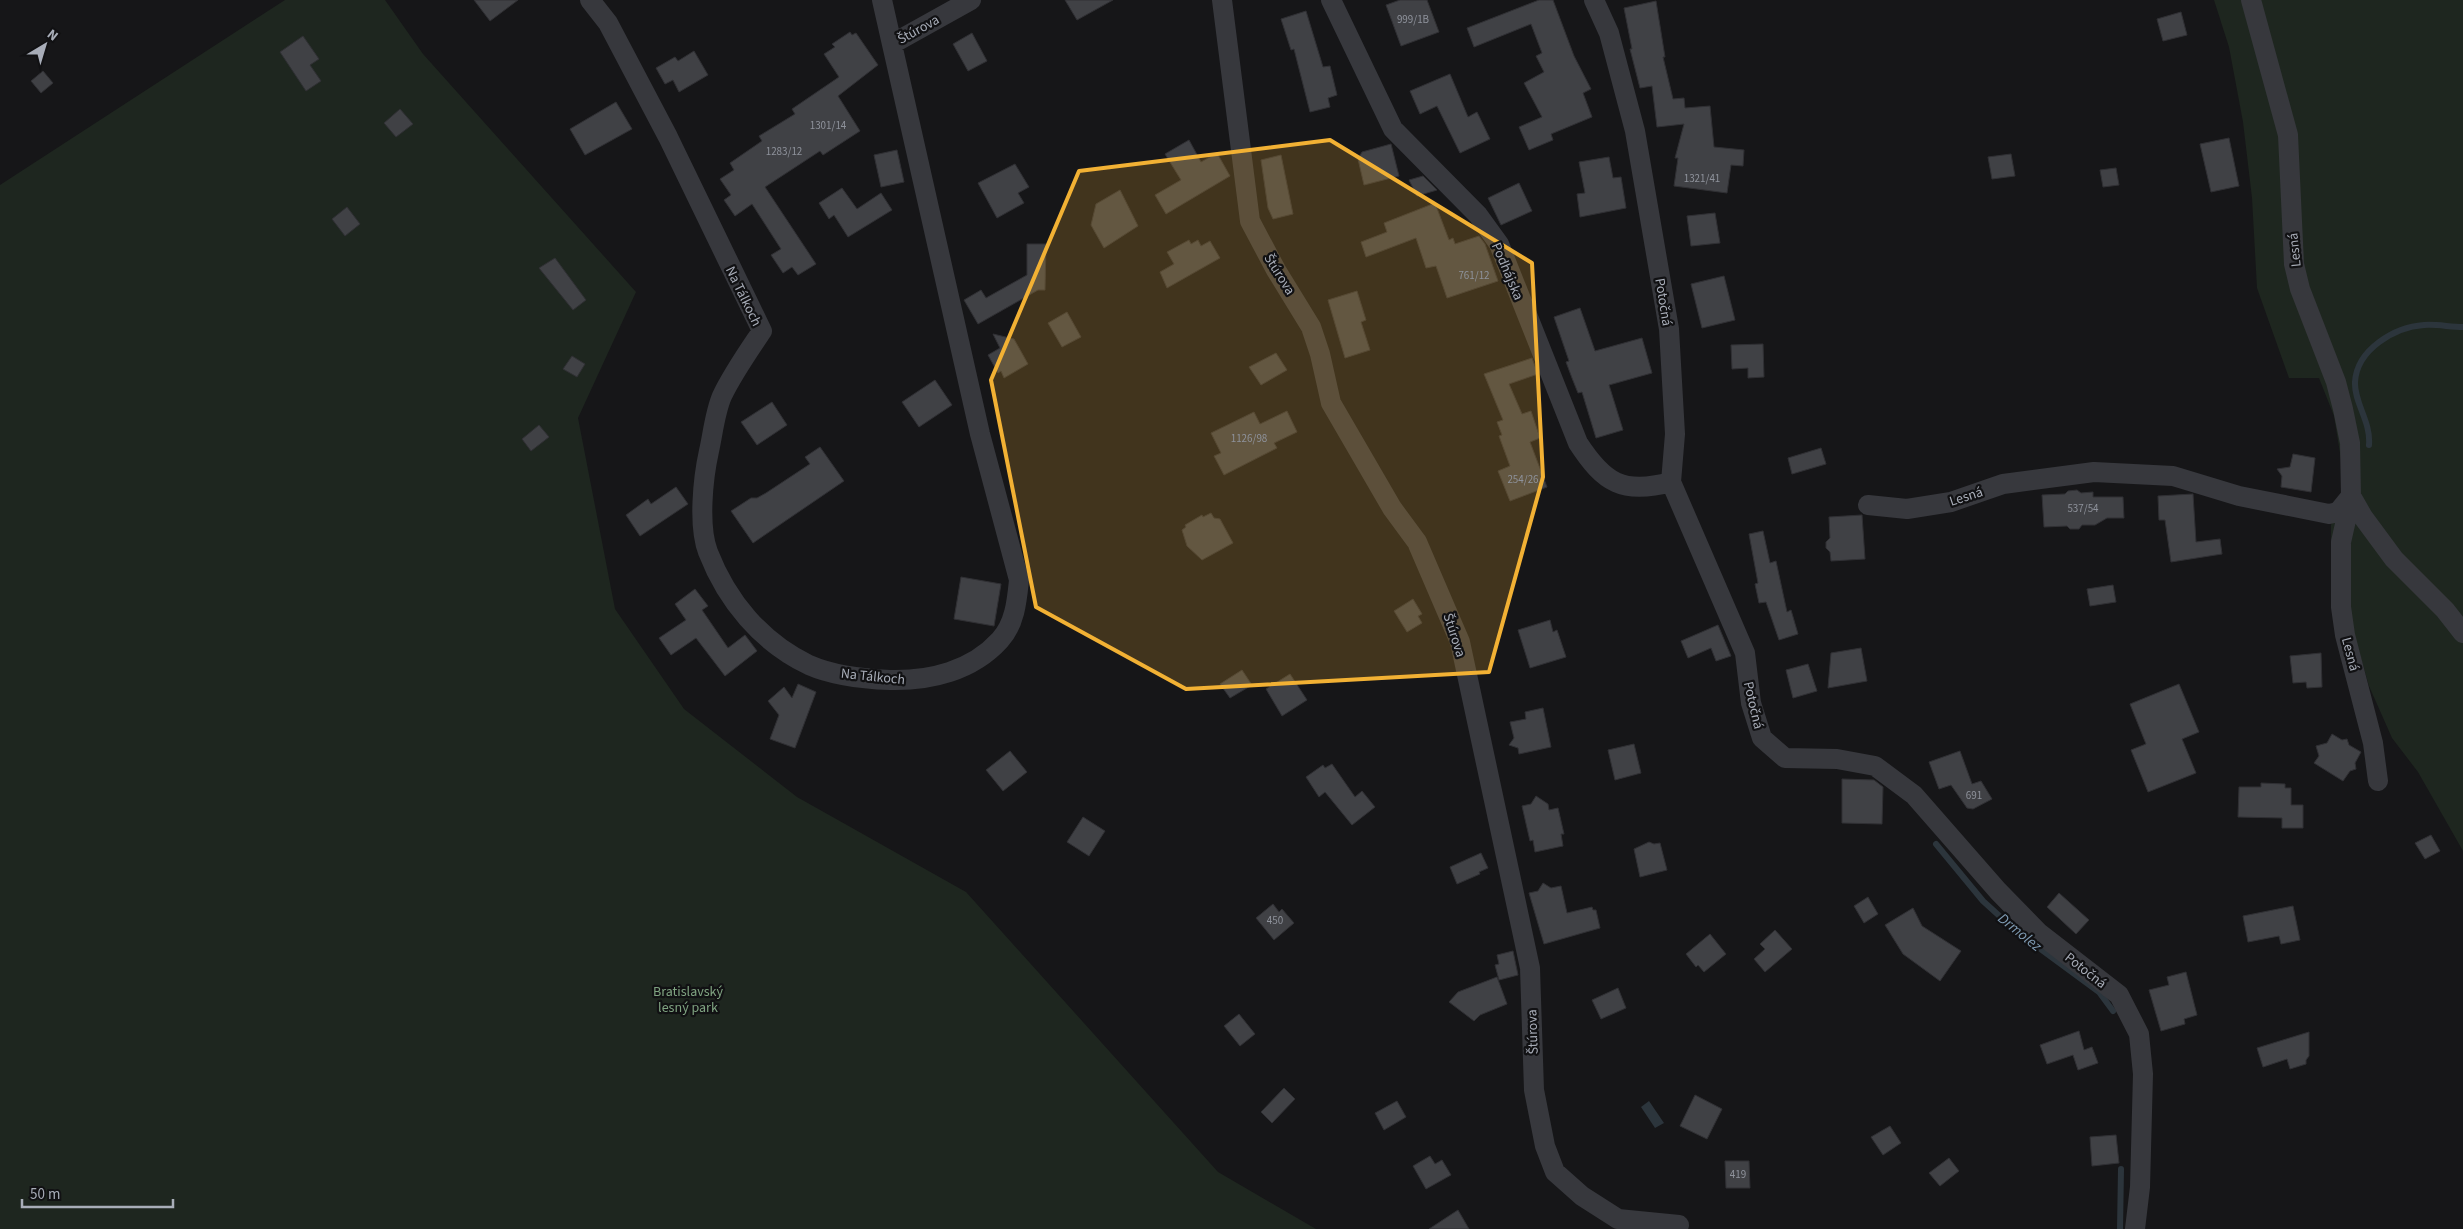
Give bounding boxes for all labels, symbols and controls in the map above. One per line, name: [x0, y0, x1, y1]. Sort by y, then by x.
street label: Štúrova: [894, 10, 943, 50]
house number: 999/1B: [1397, 12, 1430, 27]
north arrow: [20, 20, 70, 70]
text: N: [43, 25, 62, 46]
house number: 1301/14: [810, 118, 847, 133]
house number: 1283/12: [766, 144, 802, 159]
house number: 1321/41: [1684, 171, 1720, 186]
street label: Lesná: [2283, 232, 2307, 268]
street label: Podhájska: [1486, 240, 1528, 303]
street label: Štúrova: [1259, 250, 1300, 299]
street label: Na Tálkoch: [720, 263, 766, 330]
house number: 761/12: [1458, 268, 1490, 283]
street label: Potočná: [1649, 277, 1677, 328]
house number: 1126/98: [1231, 431, 1268, 446]
house number: 254/26: [1507, 472, 1539, 487]
street label: Lesná: [1947, 482, 1986, 512]
house number: 537/54: [2067, 501, 2099, 516]
street label: Štúrova: [1438, 611, 1471, 660]
street label: Lesná: [2336, 635, 2364, 673]
street label: Na Tálkoch: [840, 664, 906, 690]
street label: Potočná: [1738, 680, 1768, 731]
house number: 691: [1966, 788, 1982, 803]
water label: Drmolez: [1993, 908, 2047, 957]
house number: 450: [1267, 913, 1283, 928]
street label: Potočná: [2060, 948, 2111, 993]
park label: Bratislavský lesný park: [653, 982, 724, 1018]
street label: Štúrova: [1522, 1009, 1544, 1055]
house number: 419: [1730, 1167, 1746, 1182]
scale bar: [22, 1176, 174, 1208]
text: 50 m: [30, 1184, 60, 1205]

